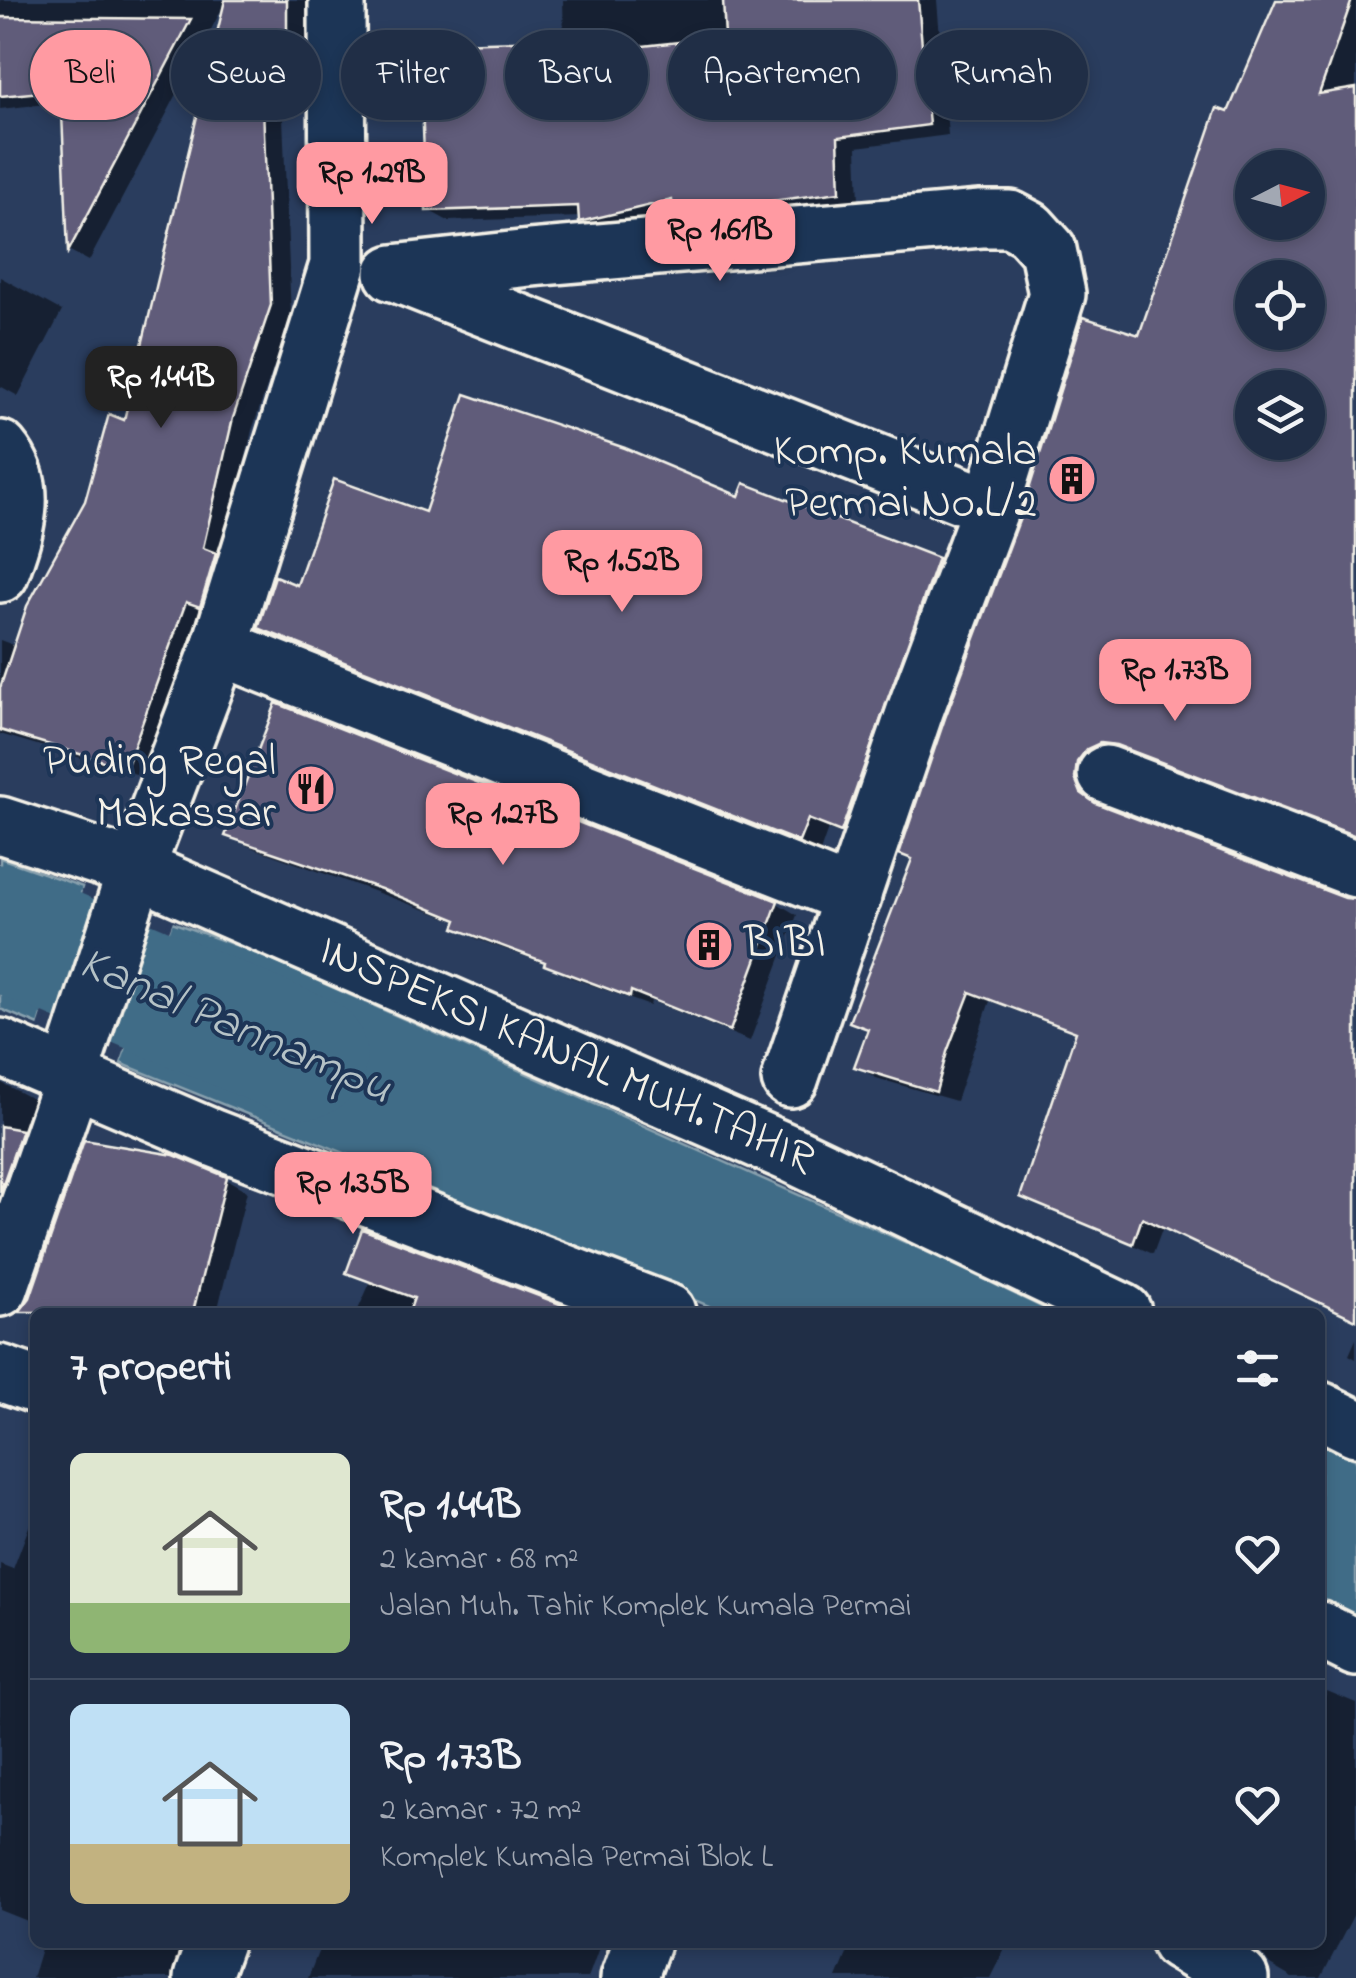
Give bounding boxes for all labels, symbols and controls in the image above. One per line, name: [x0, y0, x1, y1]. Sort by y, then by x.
chip: Beli: [30, 30, 151, 120]
chip: Sewa: [171, 30, 321, 120]
chip: Filter: [341, 30, 485, 120]
chip: Baru: [505, 30, 648, 120]
chip: Apartemen: [668, 30, 896, 120]
chip: Rumah: [916, 30, 1088, 120]
pin: Rp 1.29B: [269, 142, 475, 227]
north arrow: [1235, 150, 1325, 240]
map controls: [1235, 150, 1325, 460]
text: Rp 1.29B: [319, 151, 425, 198]
pin: Rp 1.61B: [617, 199, 823, 284]
text: Rp 1.61B: [667, 208, 773, 255]
button: locate: [1235, 260, 1325, 350]
pin: Rp 1.44B: [58, 346, 264, 431]
text: Rp 1.44B: [107, 355, 215, 402]
button: layers: [1235, 370, 1325, 460]
place label: Komp. Kumala Permai No.L/2: [773, 420, 1037, 538]
building icon: Komp. Kumala Permai No.L/2: [1046, 453, 1098, 505]
pin: Rp 1.52B: [519, 530, 725, 615]
text: Rp 1.52B: [564, 539, 680, 586]
pin: Rp 1.73B: [1072, 639, 1278, 724]
text: Rp 1.73B: [1121, 648, 1229, 695]
place label: Puding Regal Makassar: [43, 730, 276, 848]
restaurant icon: Puding Regal Makassar: [285, 763, 337, 815]
pin: Rp 1.27B: [400, 783, 606, 868]
text: Rp 1.27B: [448, 792, 558, 839]
place label: BIBI: [743, 912, 826, 978]
street label: INSPEKSI KANAL MUH.TAHIR: [308, 919, 825, 1193]
building icon: BIBI: [683, 919, 735, 971]
water label: Kanal Pannampu: [68, 930, 402, 1124]
pin: Rp 1.35B: [250, 1152, 456, 1237]
text: Rp 1.35B: [297, 1161, 409, 1208]
text: 7 properti: [70, 1338, 232, 1399]
icon: filters: [1230, 1341, 1285, 1396]
text: Rp 1.44B: [380, 1476, 521, 1537]
icon: home: [150, 1493, 270, 1613]
icon: heart: [1230, 1526, 1285, 1581]
text: 2 kamar · 68 m²: [380, 1537, 578, 1584]
text: Jalan Muh. Tahir Komplek Kumala Permai: [380, 1584, 912, 1631]
text: Rp 1.73B: [380, 1727, 521, 1788]
icon: home: [150, 1744, 270, 1864]
icon: heart: [1230, 1777, 1285, 1832]
text: 2 kamar · 72 m²: [380, 1788, 581, 1835]
text: Komplek Kumala Permai Blok L: [380, 1835, 773, 1882]

